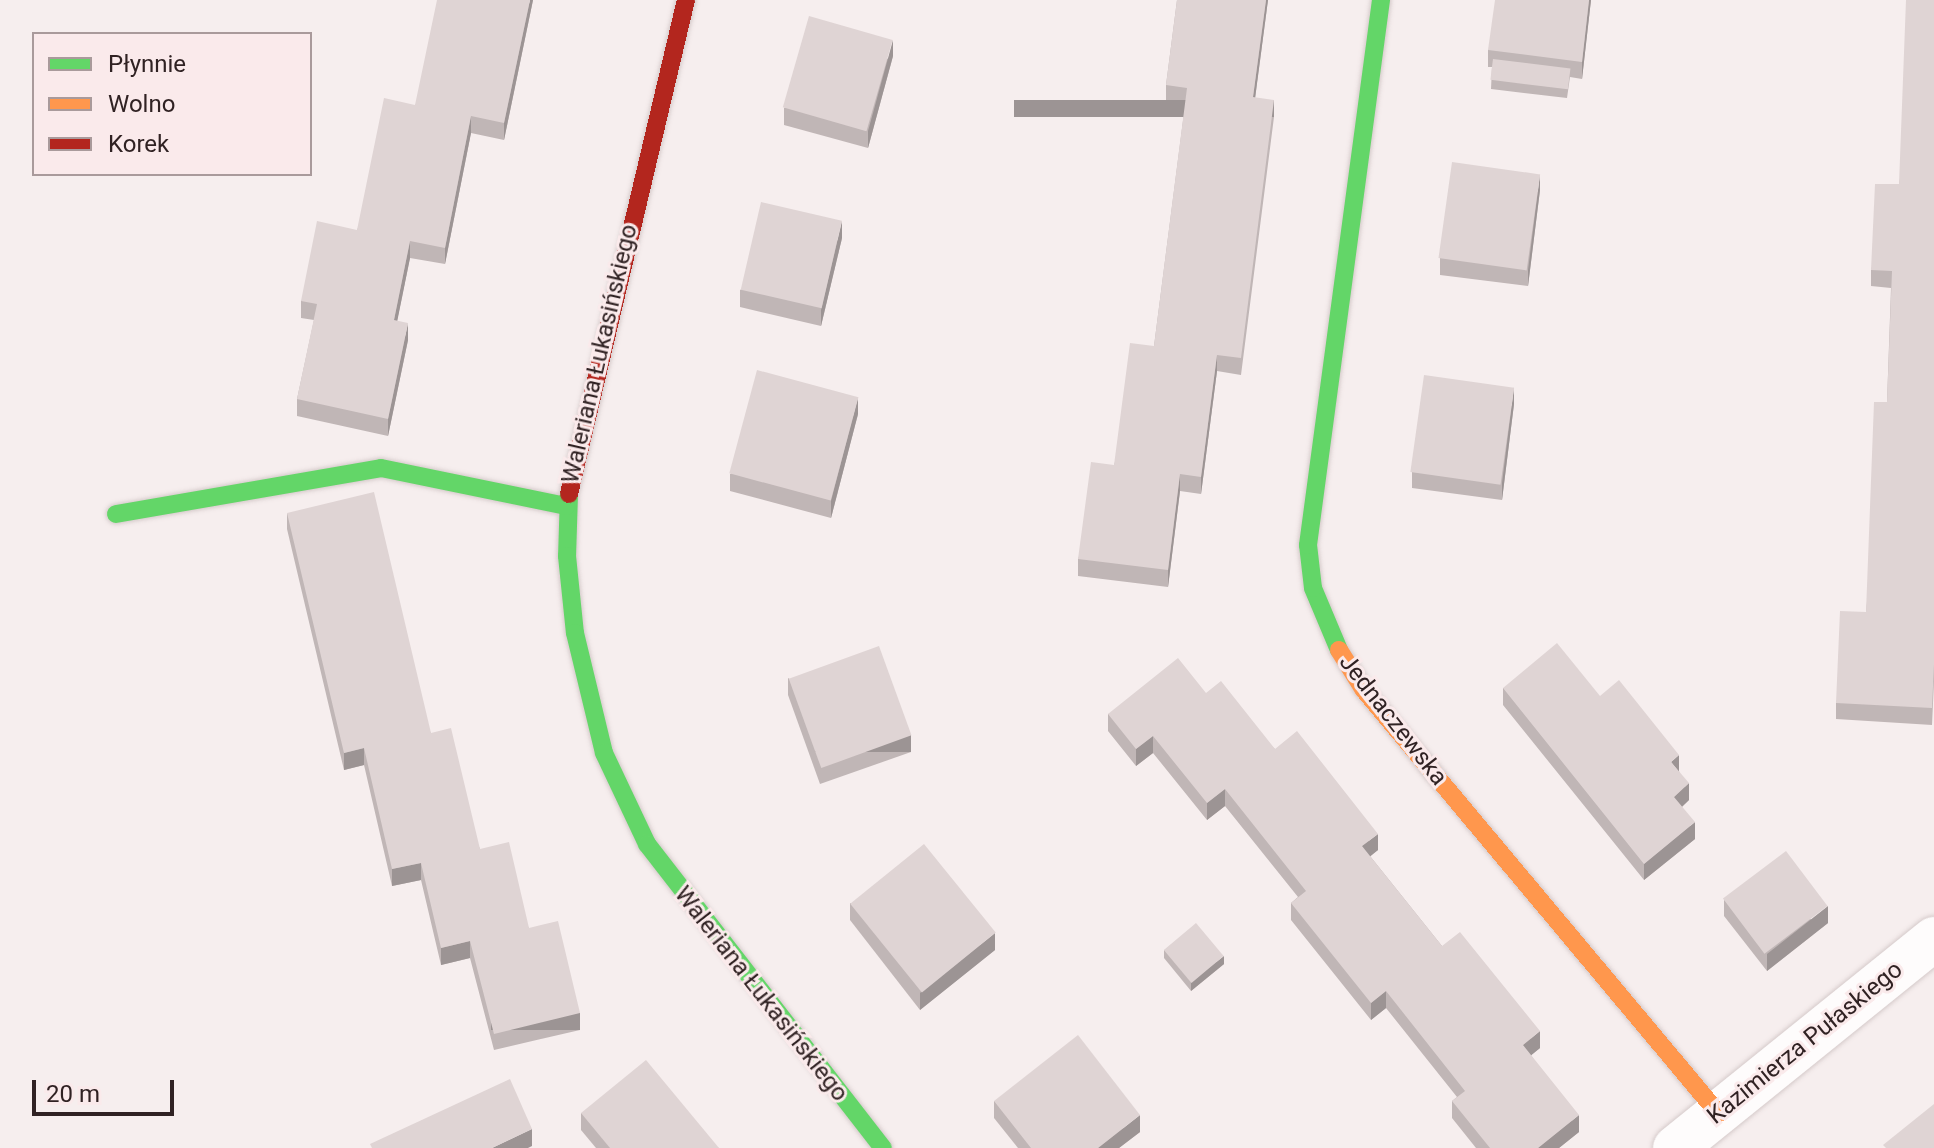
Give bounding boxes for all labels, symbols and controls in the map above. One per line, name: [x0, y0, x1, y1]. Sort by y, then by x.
legend: [32, 32, 312, 176]
text: Płynnie: [108, 50, 186, 78]
text: Wolno: [108, 90, 175, 118]
text: Korek: [108, 130, 169, 158]
street label: Waleriana Łukasińskiego: [556, 222, 644, 486]
street label: Jednaczewska: [1333, 649, 1453, 791]
street label: Waleriana Łukasińskiego: [668, 881, 854, 1107]
street label: Kazimierza Pułaskiego: [1702, 955, 1908, 1131]
scale bar: [36, 1064, 178, 1114]
text: 20 m: [46, 1080, 100, 1108]

